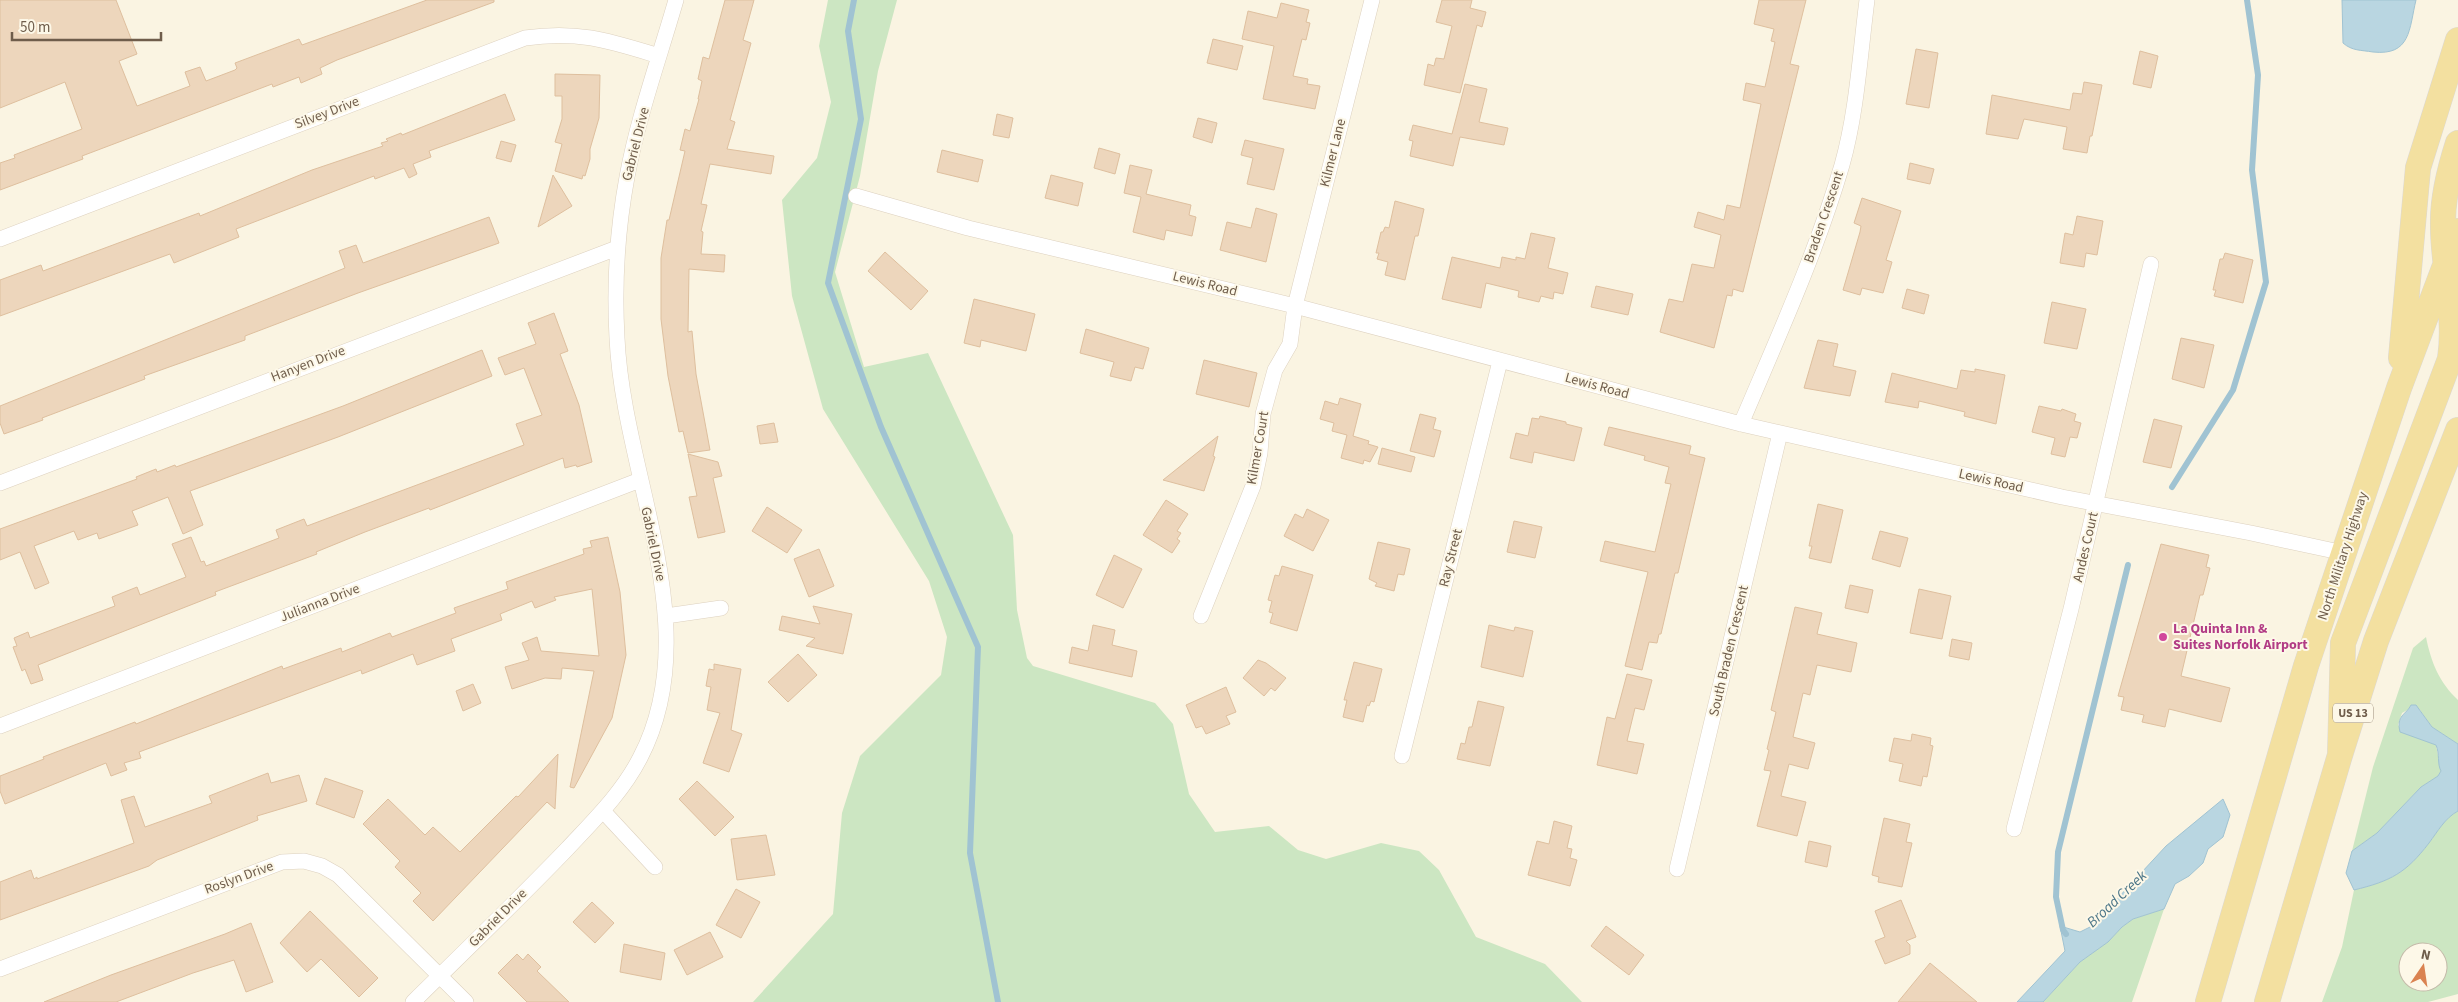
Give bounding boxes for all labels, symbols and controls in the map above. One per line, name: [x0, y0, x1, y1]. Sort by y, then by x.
scale bar: [12, 10, 161, 42]
text: 50 m: [20, 17, 50, 38]
street label: Silvey Drive: [292, 92, 362, 134]
street label: Gabriel Drive: [617, 105, 655, 183]
street label: Kilmer Lane: [1315, 117, 1351, 189]
street label: Braden Crescent: [1799, 168, 1849, 266]
street label: Lewis Road: [1171, 266, 1239, 302]
street label: Hanyen Drive: [268, 341, 348, 387]
street label: Lewis Road: [1563, 368, 1631, 404]
street label: Kilmer Court: [1242, 410, 1274, 486]
street label: Lewis Road: [1957, 464, 2025, 498]
street label: North Military Highway: [2313, 489, 2373, 623]
street label: Gabriel Drive: [635, 505, 671, 583]
street label: Andes Court: [2068, 510, 2104, 584]
street label: Ray Street: [1434, 527, 1468, 589]
street label: Julianna Drive: [277, 579, 363, 627]
street label: South Braden Crescent: [1704, 583, 1754, 718]
place label: La Quinta Inn & Suites Norfolk Airport: [2173, 619, 2308, 655]
marker: La Quinta Inn & Suites Norfolk Airport: [2157, 631, 2169, 643]
road number: US 13: [2333, 704, 2373, 722]
street label: Roslyn Drive: [202, 856, 276, 900]
water label: Broad Creek: [2082, 865, 2152, 932]
street label: Gabriel Drive: [464, 884, 532, 952]
north arrow: [2398, 942, 2448, 992]
text: N: [2419, 945, 2432, 966]

